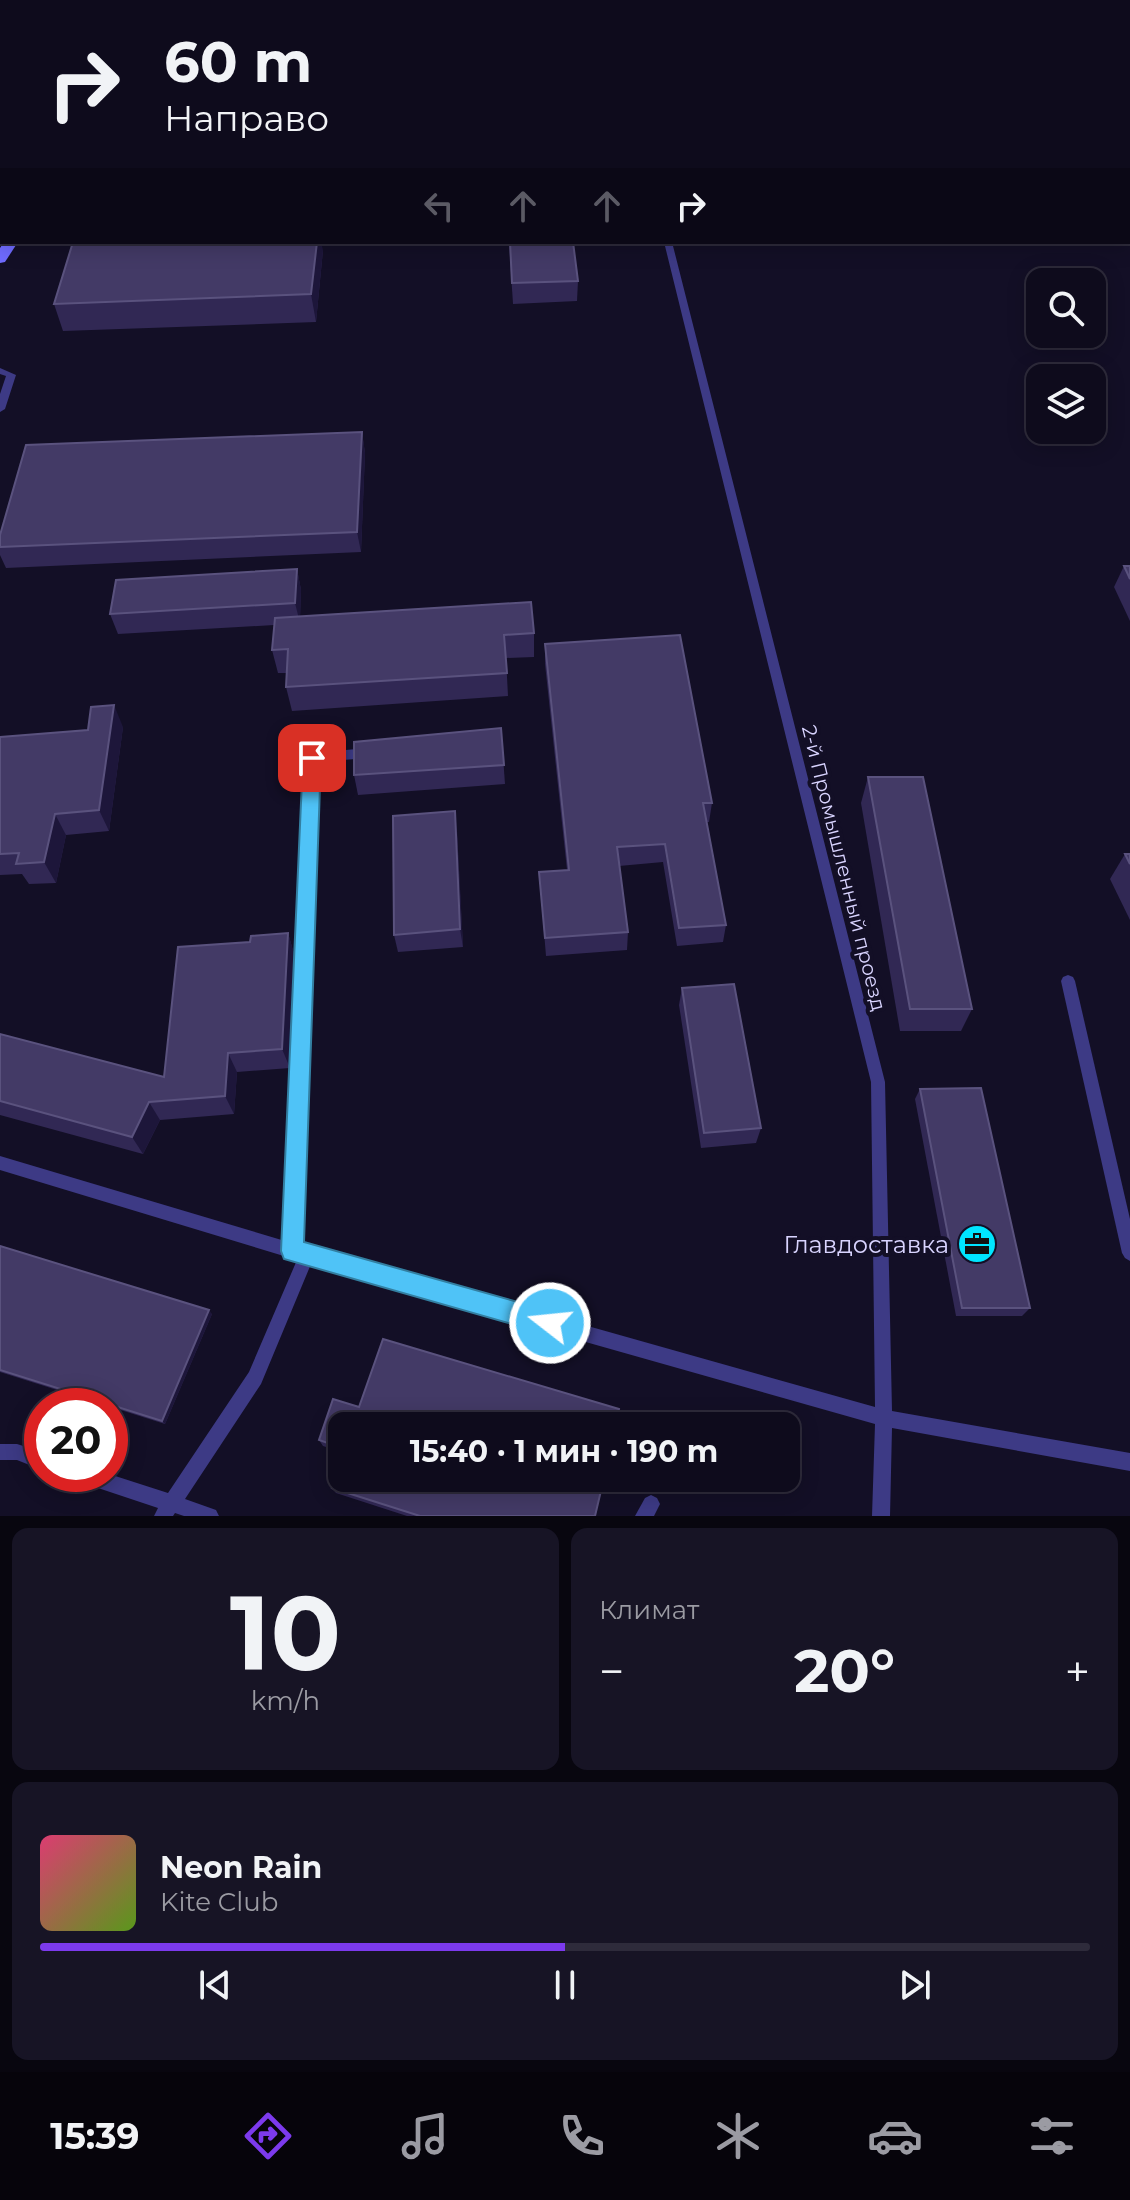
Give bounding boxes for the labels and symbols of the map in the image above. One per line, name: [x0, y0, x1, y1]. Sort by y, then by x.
street label: 2-й Промышленный проезд: [797, 723, 891, 1013]
pin: [278, 724, 346, 792]
office icon: Главдоставка: [956, 1223, 998, 1265]
place label: Главдоставка: [783, 1230, 949, 1259]
position arrow: [508, 1281, 592, 1365]
speed limit sign: 20: [24, 1388, 128, 1492]

